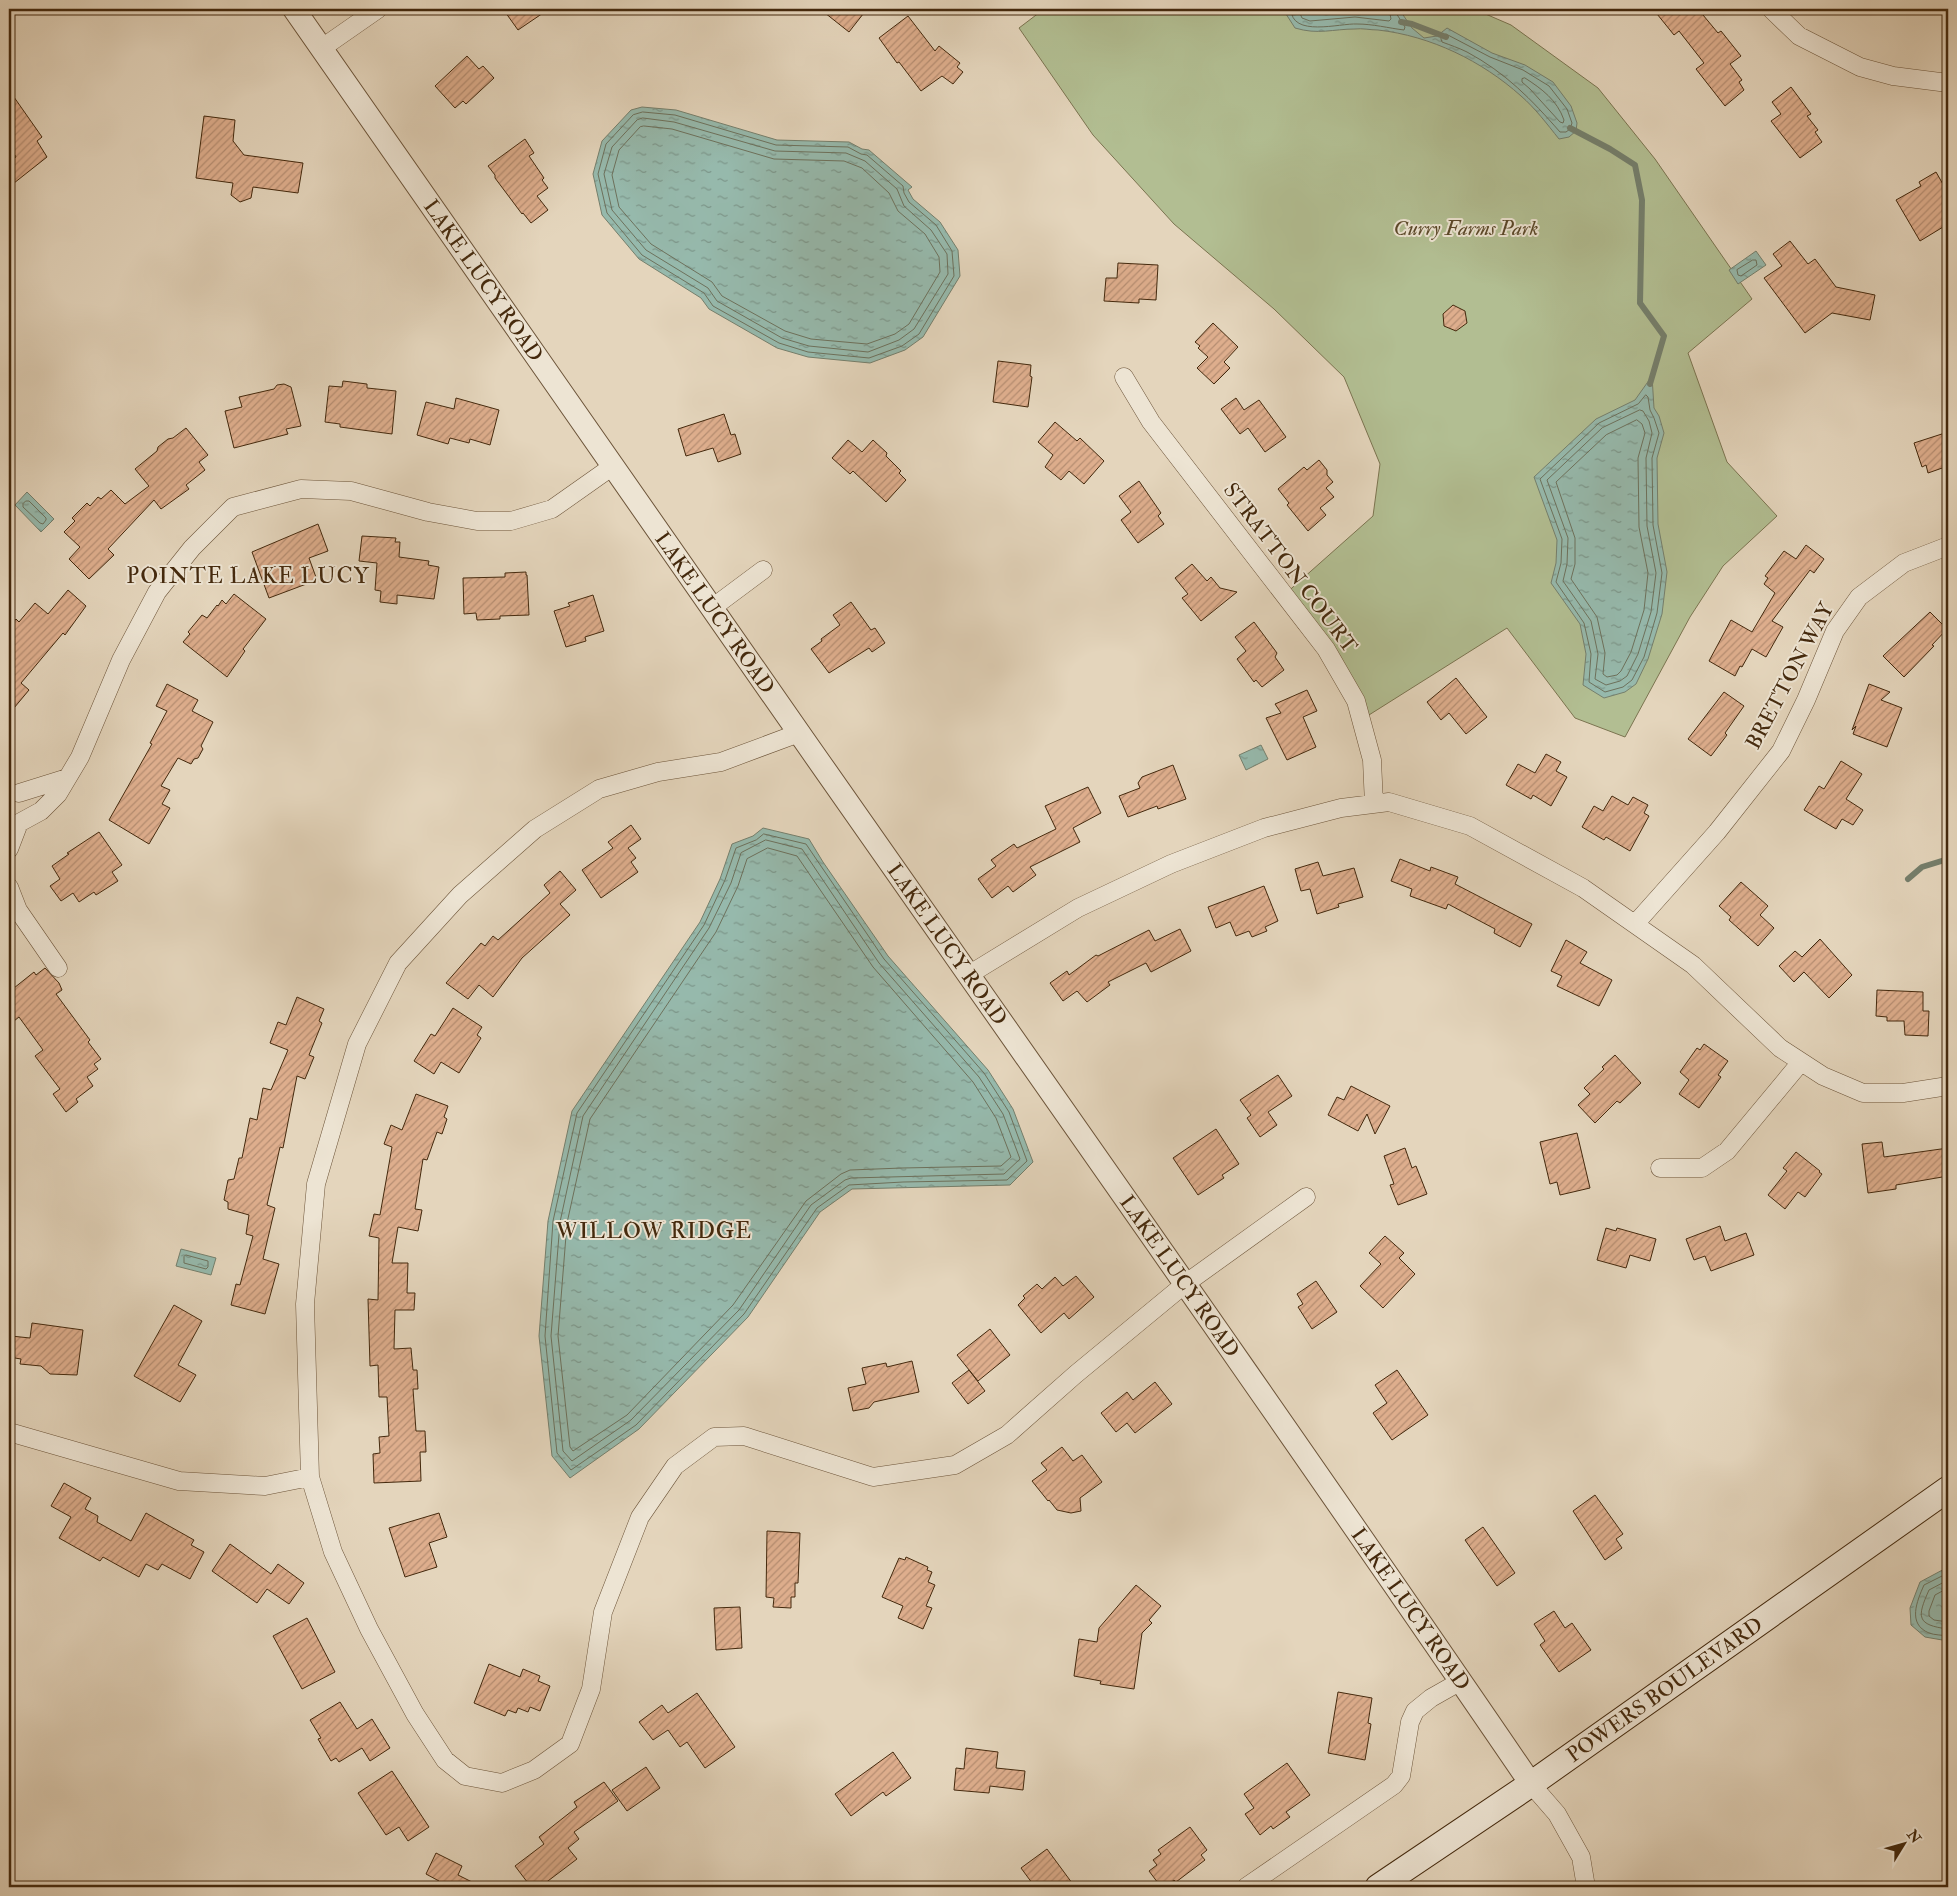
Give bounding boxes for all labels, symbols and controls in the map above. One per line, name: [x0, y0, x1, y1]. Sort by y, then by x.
street label: LAKE LUCY ROAD: [418, 194, 549, 367]
park label: Curry Farms Park: [1394, 215, 1538, 242]
street label: STRATTON COURT: [1217, 477, 1363, 659]
street label: LAKE LUCY ROAD: [649, 526, 781, 699]
district label: POINTE LAKE LUCY: [126, 562, 370, 590]
street label: BRETTON WAY: [1740, 597, 1840, 754]
street label: LAKE LUCY ROAD: [881, 858, 1013, 1031]
street label: LAKE LUCY ROAD: [1114, 1190, 1246, 1363]
district label: WILLOW RIDGE: [555, 1217, 752, 1245]
street label: LAKE LUCY ROAD: [1345, 1522, 1476, 1695]
street label: POWERS BOULEVARD: [1561, 1611, 1768, 1768]
north arrow: [1880, 1818, 1930, 1868]
text: N: [1903, 1826, 1925, 1847]

